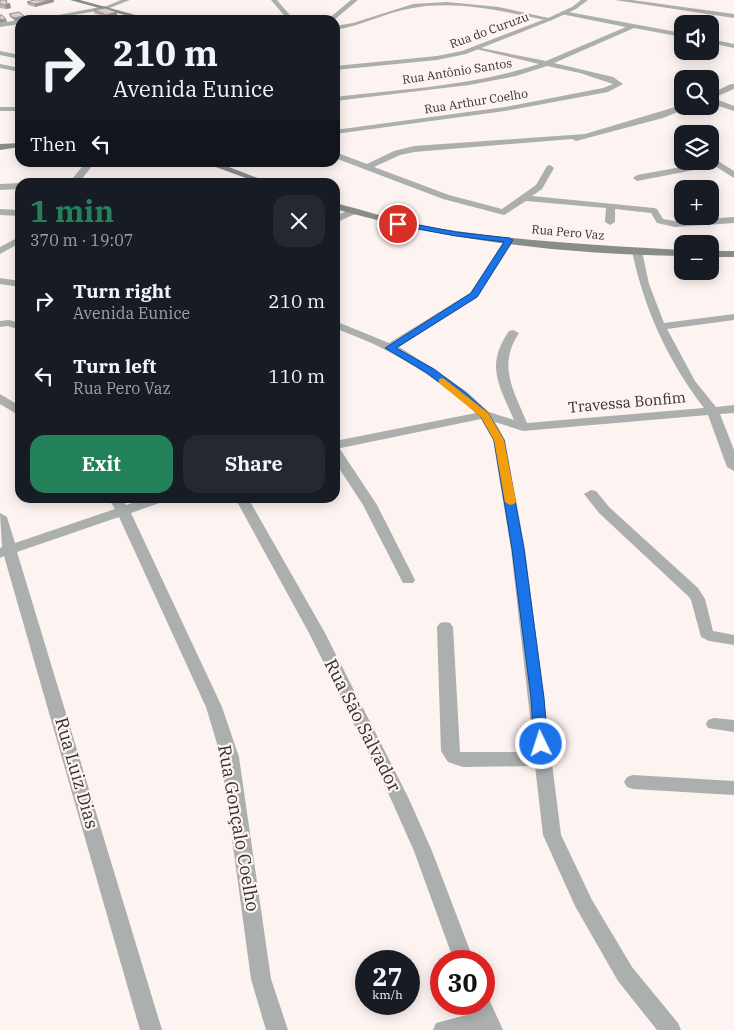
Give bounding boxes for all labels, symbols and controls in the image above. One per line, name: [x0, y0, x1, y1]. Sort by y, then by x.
street label: Rua do Curuzu: [447, 9, 531, 51]
map controls: [674, 15, 719, 280]
button: sound: [674, 15, 719, 60]
text: 210 m: [113, 30, 218, 76]
icon: right: [30, 35, 95, 100]
street label: Rua Antônio Santos: [401, 55, 513, 87]
button: search: [674, 70, 719, 115]
text: Avenida Eunice: [113, 74, 274, 103]
street label: Rua Arthur Coelho: [423, 85, 529, 117]
button: layers: [674, 125, 719, 170]
icon: left: [87, 130, 115, 158]
text: Then: [30, 132, 77, 156]
button: +: [674, 180, 719, 225]
text: 1 min: [30, 191, 114, 230]
button: close: [273, 195, 325, 247]
pin: [377, 203, 419, 245]
icon: arrive: [384, 210, 412, 238]
street label: Rua Pero Vaz: [531, 221, 605, 243]
text: 370 m · 19:07: [30, 230, 133, 250]
button: −: [674, 235, 719, 280]
text: Turn right: [73, 279, 171, 303]
icon: right: [30, 287, 58, 315]
text: 210 m: [268, 289, 325, 313]
text: Avenida Eunice: [73, 303, 190, 323]
text: Turn left: [73, 354, 156, 378]
icon: left: [30, 362, 58, 390]
text: 110 m: [268, 364, 325, 388]
text: Rua Pero Vaz: [73, 378, 171, 398]
street label: Travessa Bonfim: [567, 387, 687, 417]
button: Exit: [30, 435, 173, 493]
button: Share: [183, 435, 325, 493]
street label: Rua São Salvador: [320, 655, 406, 795]
street label: Rua Luiz Dias: [50, 715, 104, 831]
position arrow: [514, 717, 566, 769]
street label: Rua Gonçalo Coelho: [213, 743, 265, 913]
speed limit sign: 30: [430, 950, 495, 1015]
text: 27: [372, 960, 403, 993]
text: km/h: [372, 987, 403, 1002]

